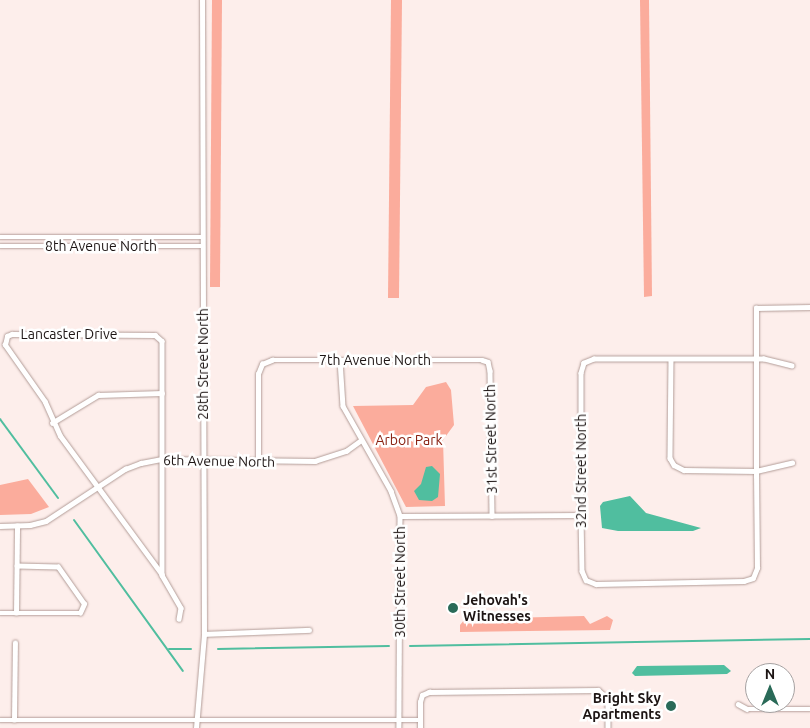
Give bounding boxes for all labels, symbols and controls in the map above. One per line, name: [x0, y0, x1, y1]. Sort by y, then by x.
street label: 8th Avenue North: [45, 238, 157, 254]
street label: 28th Street North: [195, 308, 211, 420]
street label: Lancaster Drive: [21, 326, 117, 342]
street label: 7th Avenue North: [319, 352, 431, 368]
street label: 31st Street North: [482, 384, 500, 494]
street label: 32nd Street North: [573, 414, 589, 528]
park label: Arbor Park: [375, 432, 443, 448]
street label: 6th Avenue North: [163, 452, 275, 470]
street label: 30th Street North: [392, 526, 408, 638]
place label: Jehovah's Witnesses: [463, 592, 531, 624]
marker: Jehovah's Witnesses: [447, 602, 459, 614]
north arrow: [745, 663, 795, 713]
text: N: [765, 666, 775, 682]
place label: Bright Sky Apartments: [582, 690, 661, 722]
marker: Bright Sky Apartments: [665, 700, 677, 712]

